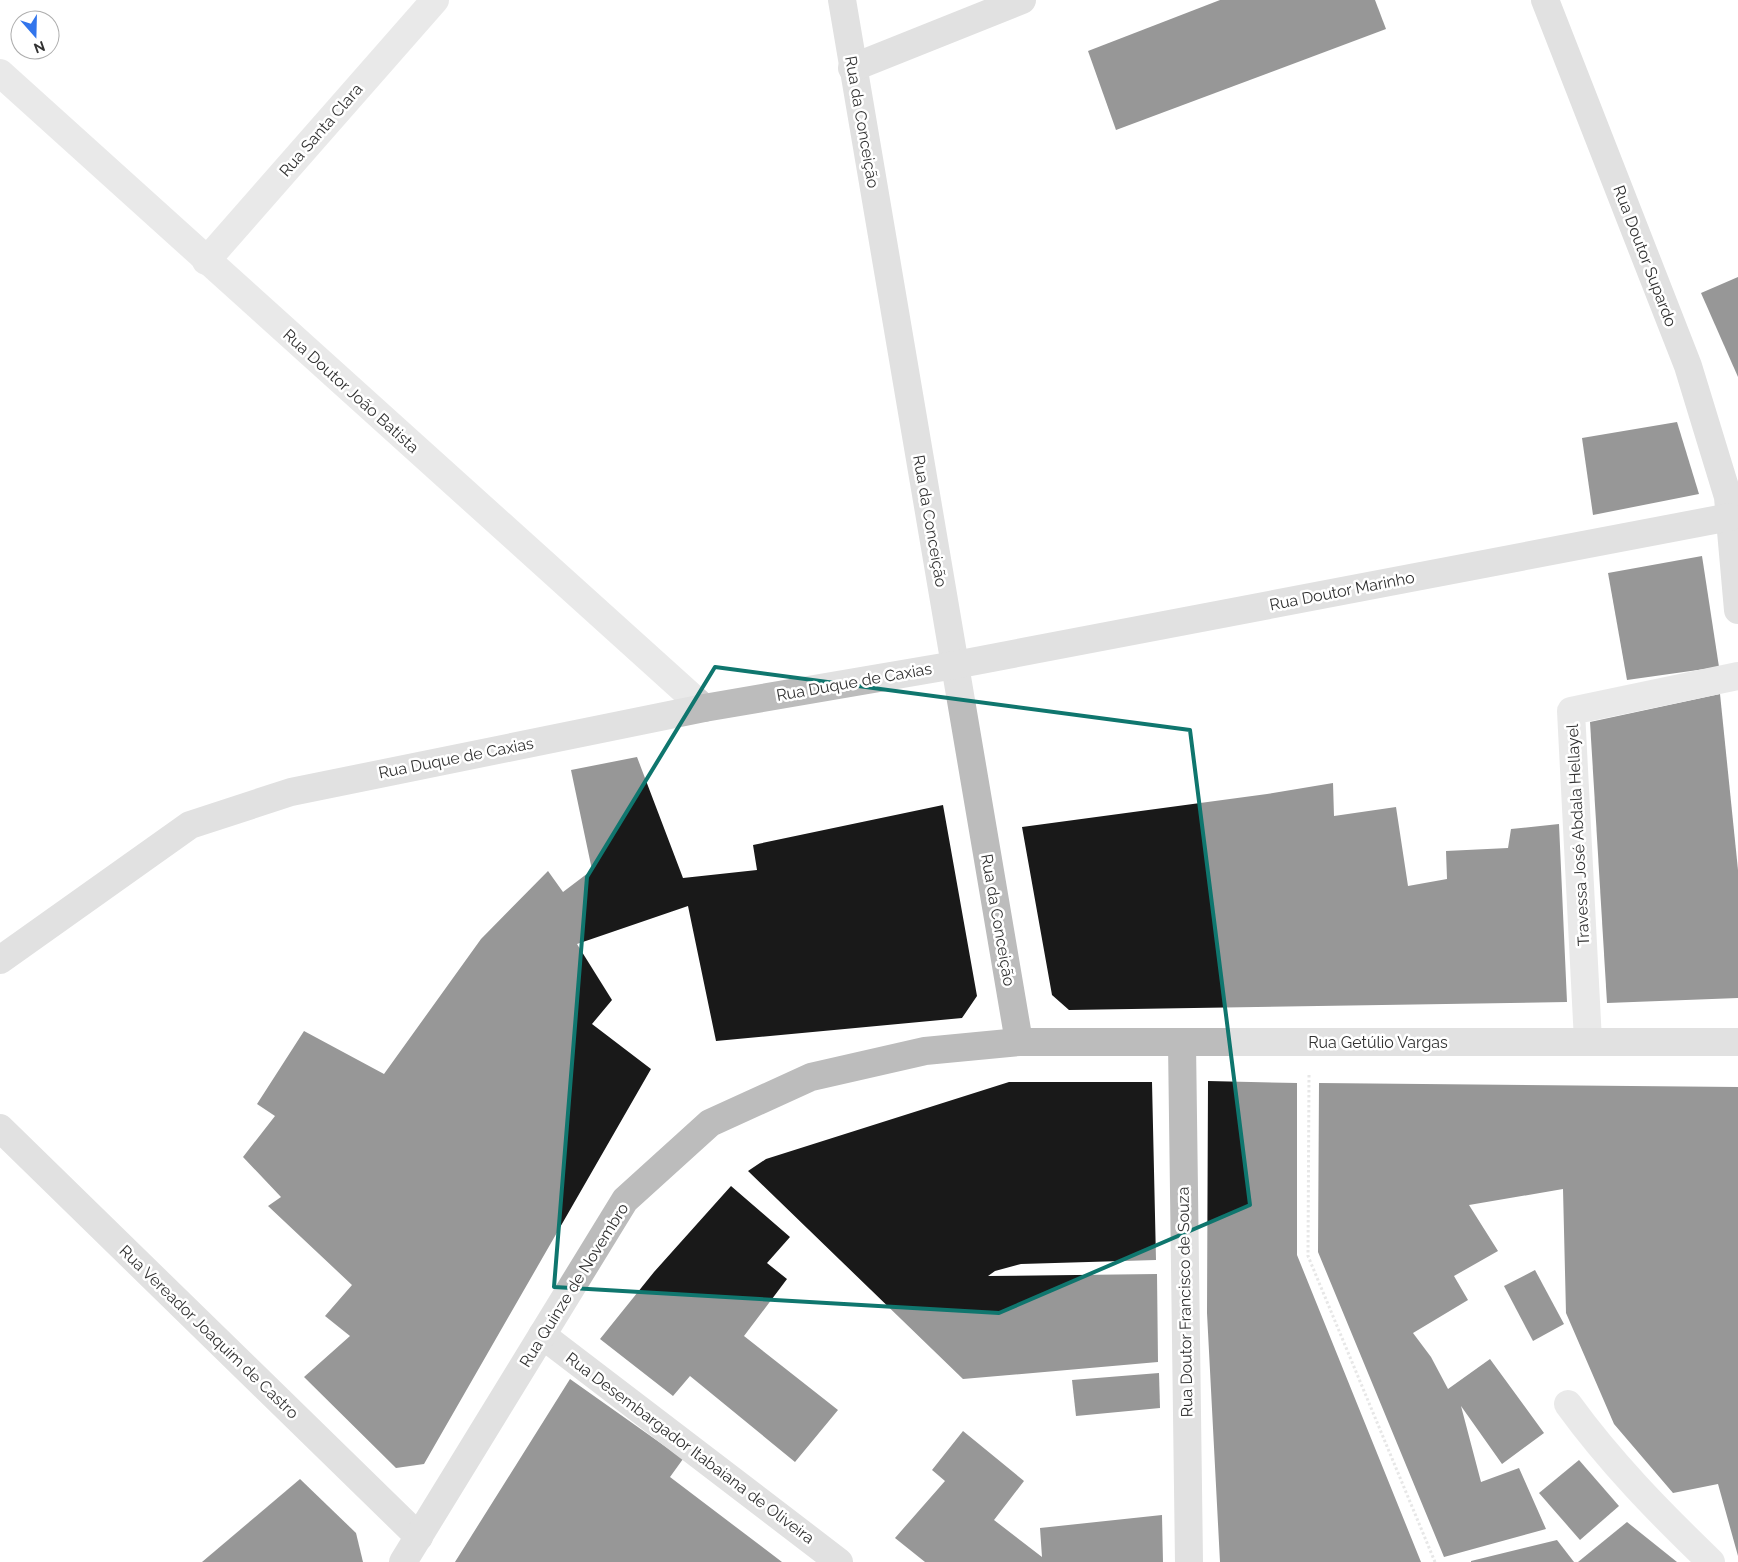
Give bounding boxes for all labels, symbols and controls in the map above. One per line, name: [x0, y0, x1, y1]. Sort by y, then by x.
north arrow: [10, 10, 60, 60]
text: N: [32, 38, 47, 57]
street label: Rua da Conceição: [841, 54, 883, 190]
street label: Rua Santa Clara: [276, 80, 366, 180]
street label: Rua Doutor Supardo: [1609, 183, 1681, 329]
street label: Rua Doutor João Batista: [279, 325, 423, 457]
street label: Rua da Conceição: [909, 453, 951, 589]
street label: Rua Doutor Marinho: [1268, 568, 1416, 614]
street label: Rua Duque de Caxias: [775, 659, 933, 705]
street label: Travessa José Abdala Hellayel: [1563, 723, 1593, 947]
street label: Rua Duque de Caxias: [377, 734, 535, 782]
street label: Rua da Conceição: [977, 852, 1019, 988]
street label: Rua Getúlio Vargas: [1308, 1033, 1448, 1052]
street label: Rua Doutor Francisco de Souza: [1173, 1187, 1197, 1417]
street label: Rua Quinze de Novembro: [516, 1199, 632, 1371]
street label: Rua Vereador Joaquim de Castro: [115, 1241, 303, 1423]
street label: Rua Desembargador Itabaiana de Oliveira: [562, 1348, 818, 1548]

